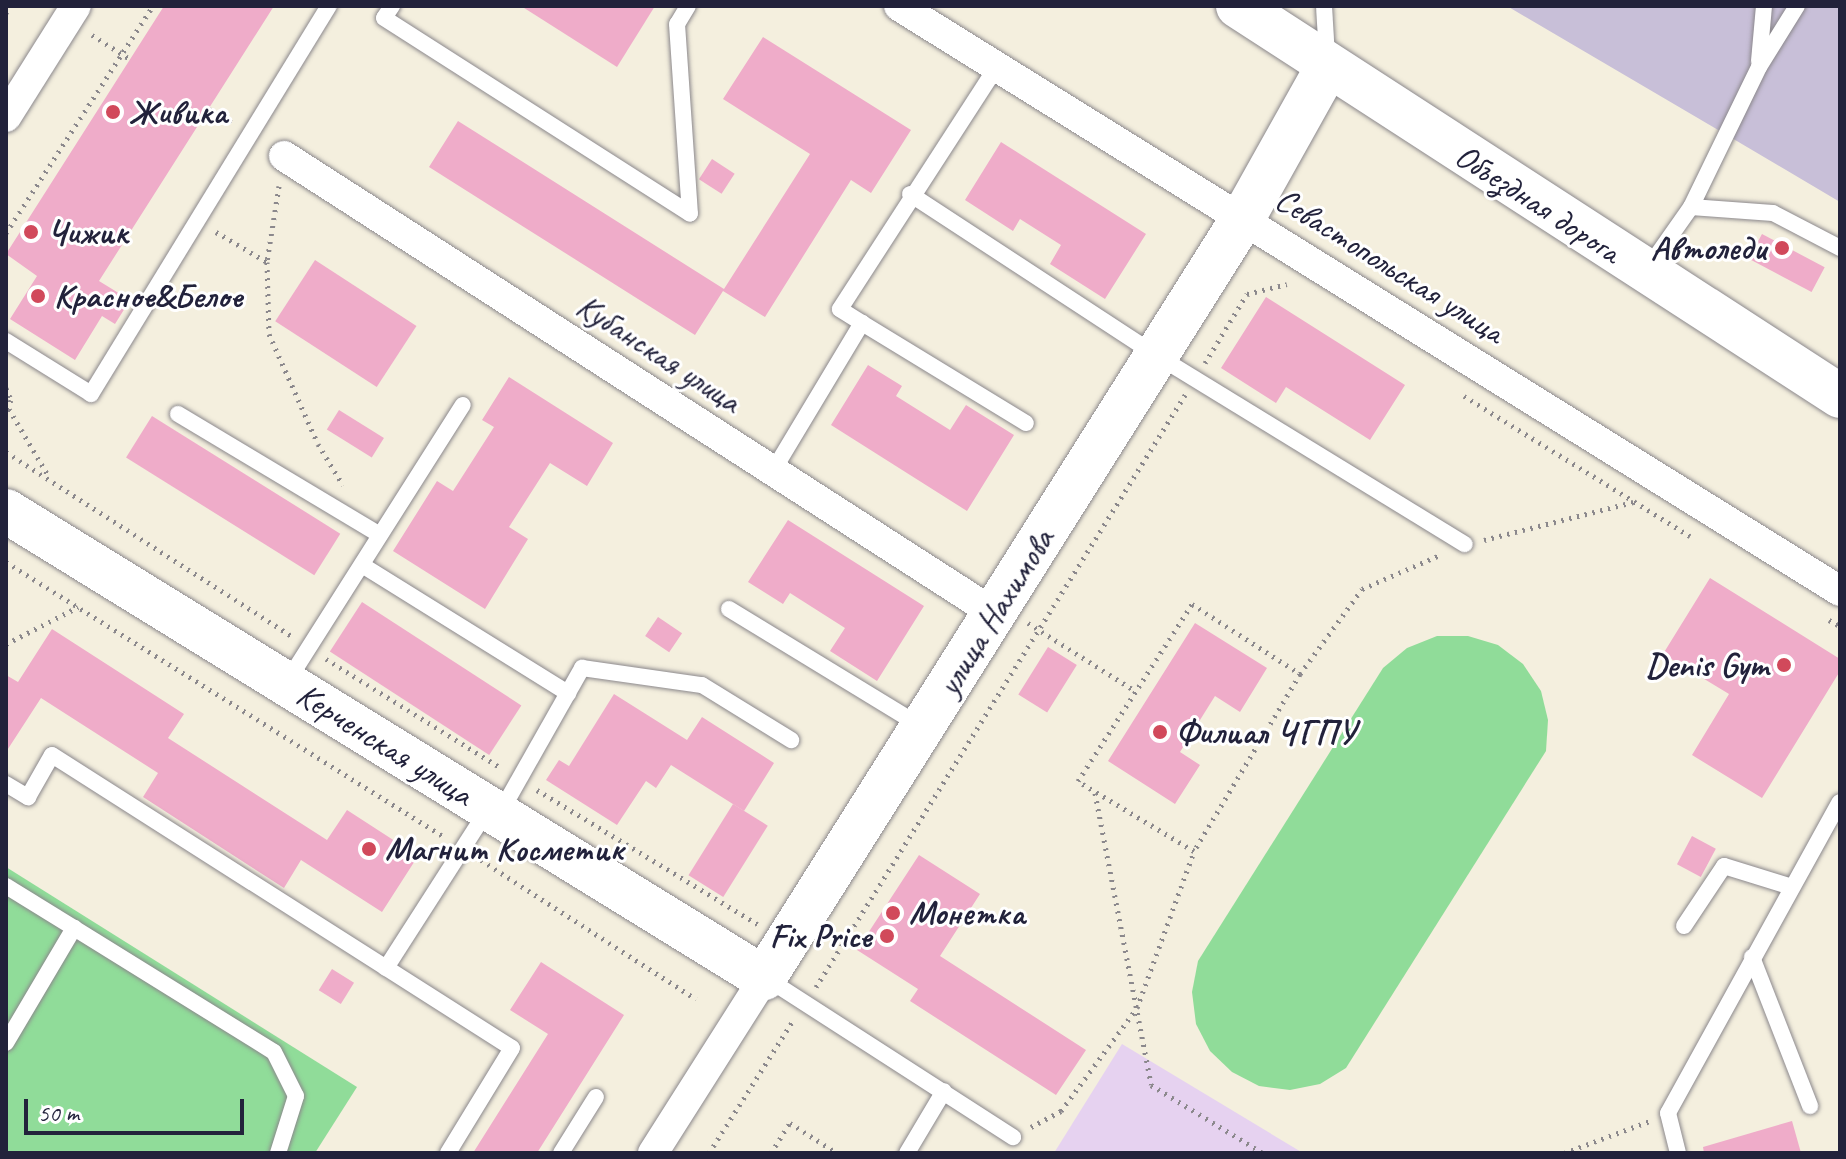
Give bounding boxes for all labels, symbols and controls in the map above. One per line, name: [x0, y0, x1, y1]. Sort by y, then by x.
place label: Живика: [129, 92, 227, 132]
marker: Живика: [104, 103, 122, 121]
street label: Объездная дорога: [1448, 135, 1628, 271]
street label: Севастопольская улица: [1268, 178, 1512, 352]
place label: Чижик: [47, 212, 128, 252]
marker: Чижик: [22, 223, 40, 241]
place label: Автоледи: [1651, 228, 1766, 268]
marker: Автоледи: [1773, 239, 1791, 257]
place label: Красное&Белое: [54, 276, 242, 316]
street label: Кубанская улица: [568, 284, 750, 422]
marker: Красное&Белое: [29, 287, 47, 305]
street label: улица Нахимова: [927, 520, 1063, 704]
place label: Denis Gym: [1645, 645, 1768, 685]
marker: Denis Gym: [1775, 656, 1793, 674]
street label: Керченская улица: [289, 673, 481, 815]
place label: Филиал ЧГПУ: [1176, 712, 1356, 752]
marker: Филиал ЧГПУ: [1151, 723, 1169, 741]
place label: Магнит Косметик: [385, 829, 618, 869]
marker: Магнит Косметик: [360, 840, 378, 858]
place label: Монетка: [909, 893, 1025, 933]
marker: Монетка: [884, 904, 902, 922]
place label: Fix Price: [770, 916, 871, 956]
marker: Fix Price: [878, 927, 896, 945]
scale bar: [28, 1083, 248, 1133]
text: 50 m: [38, 1098, 79, 1128]

